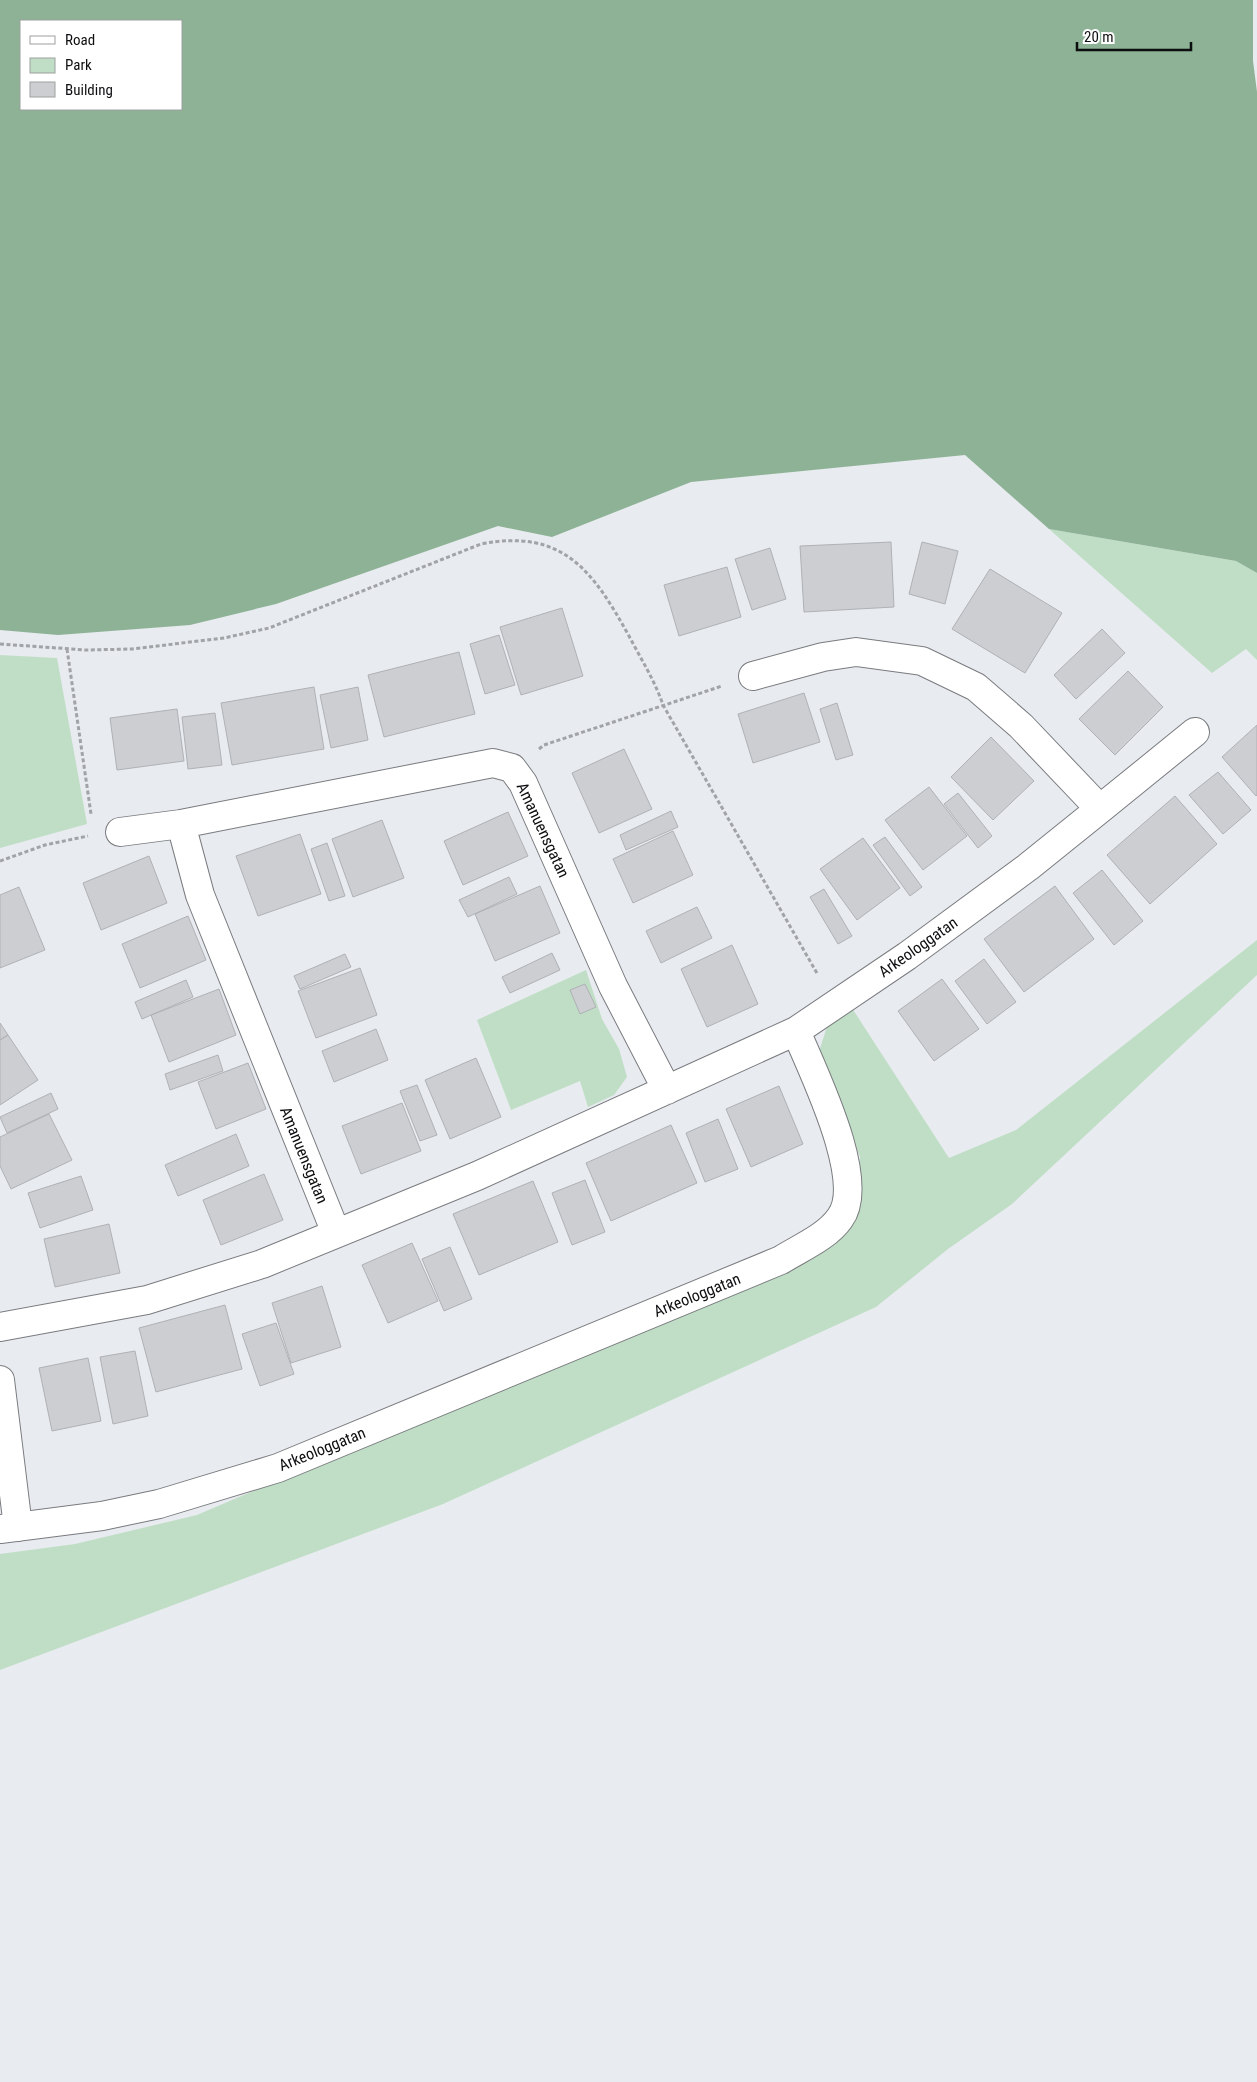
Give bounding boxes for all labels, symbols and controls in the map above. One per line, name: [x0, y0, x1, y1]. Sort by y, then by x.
legend: [20, 20, 182, 110]
scale bar: [1077, 20, 1191, 52]
text: 20 m: [1084, 28, 1114, 46]
text: Road: [65, 31, 95, 49]
text: Park: [65, 56, 92, 74]
text: Building: [65, 81, 113, 99]
street label: Amanuensgatan: [513, 779, 573, 881]
street label: Arkeologgatan: [875, 913, 961, 981]
street label: Amanuensgatan: [276, 1104, 332, 1206]
street label: Arkeologgatan: [651, 1269, 743, 1321]
street label: Arkeologgatan: [276, 1423, 368, 1475]

